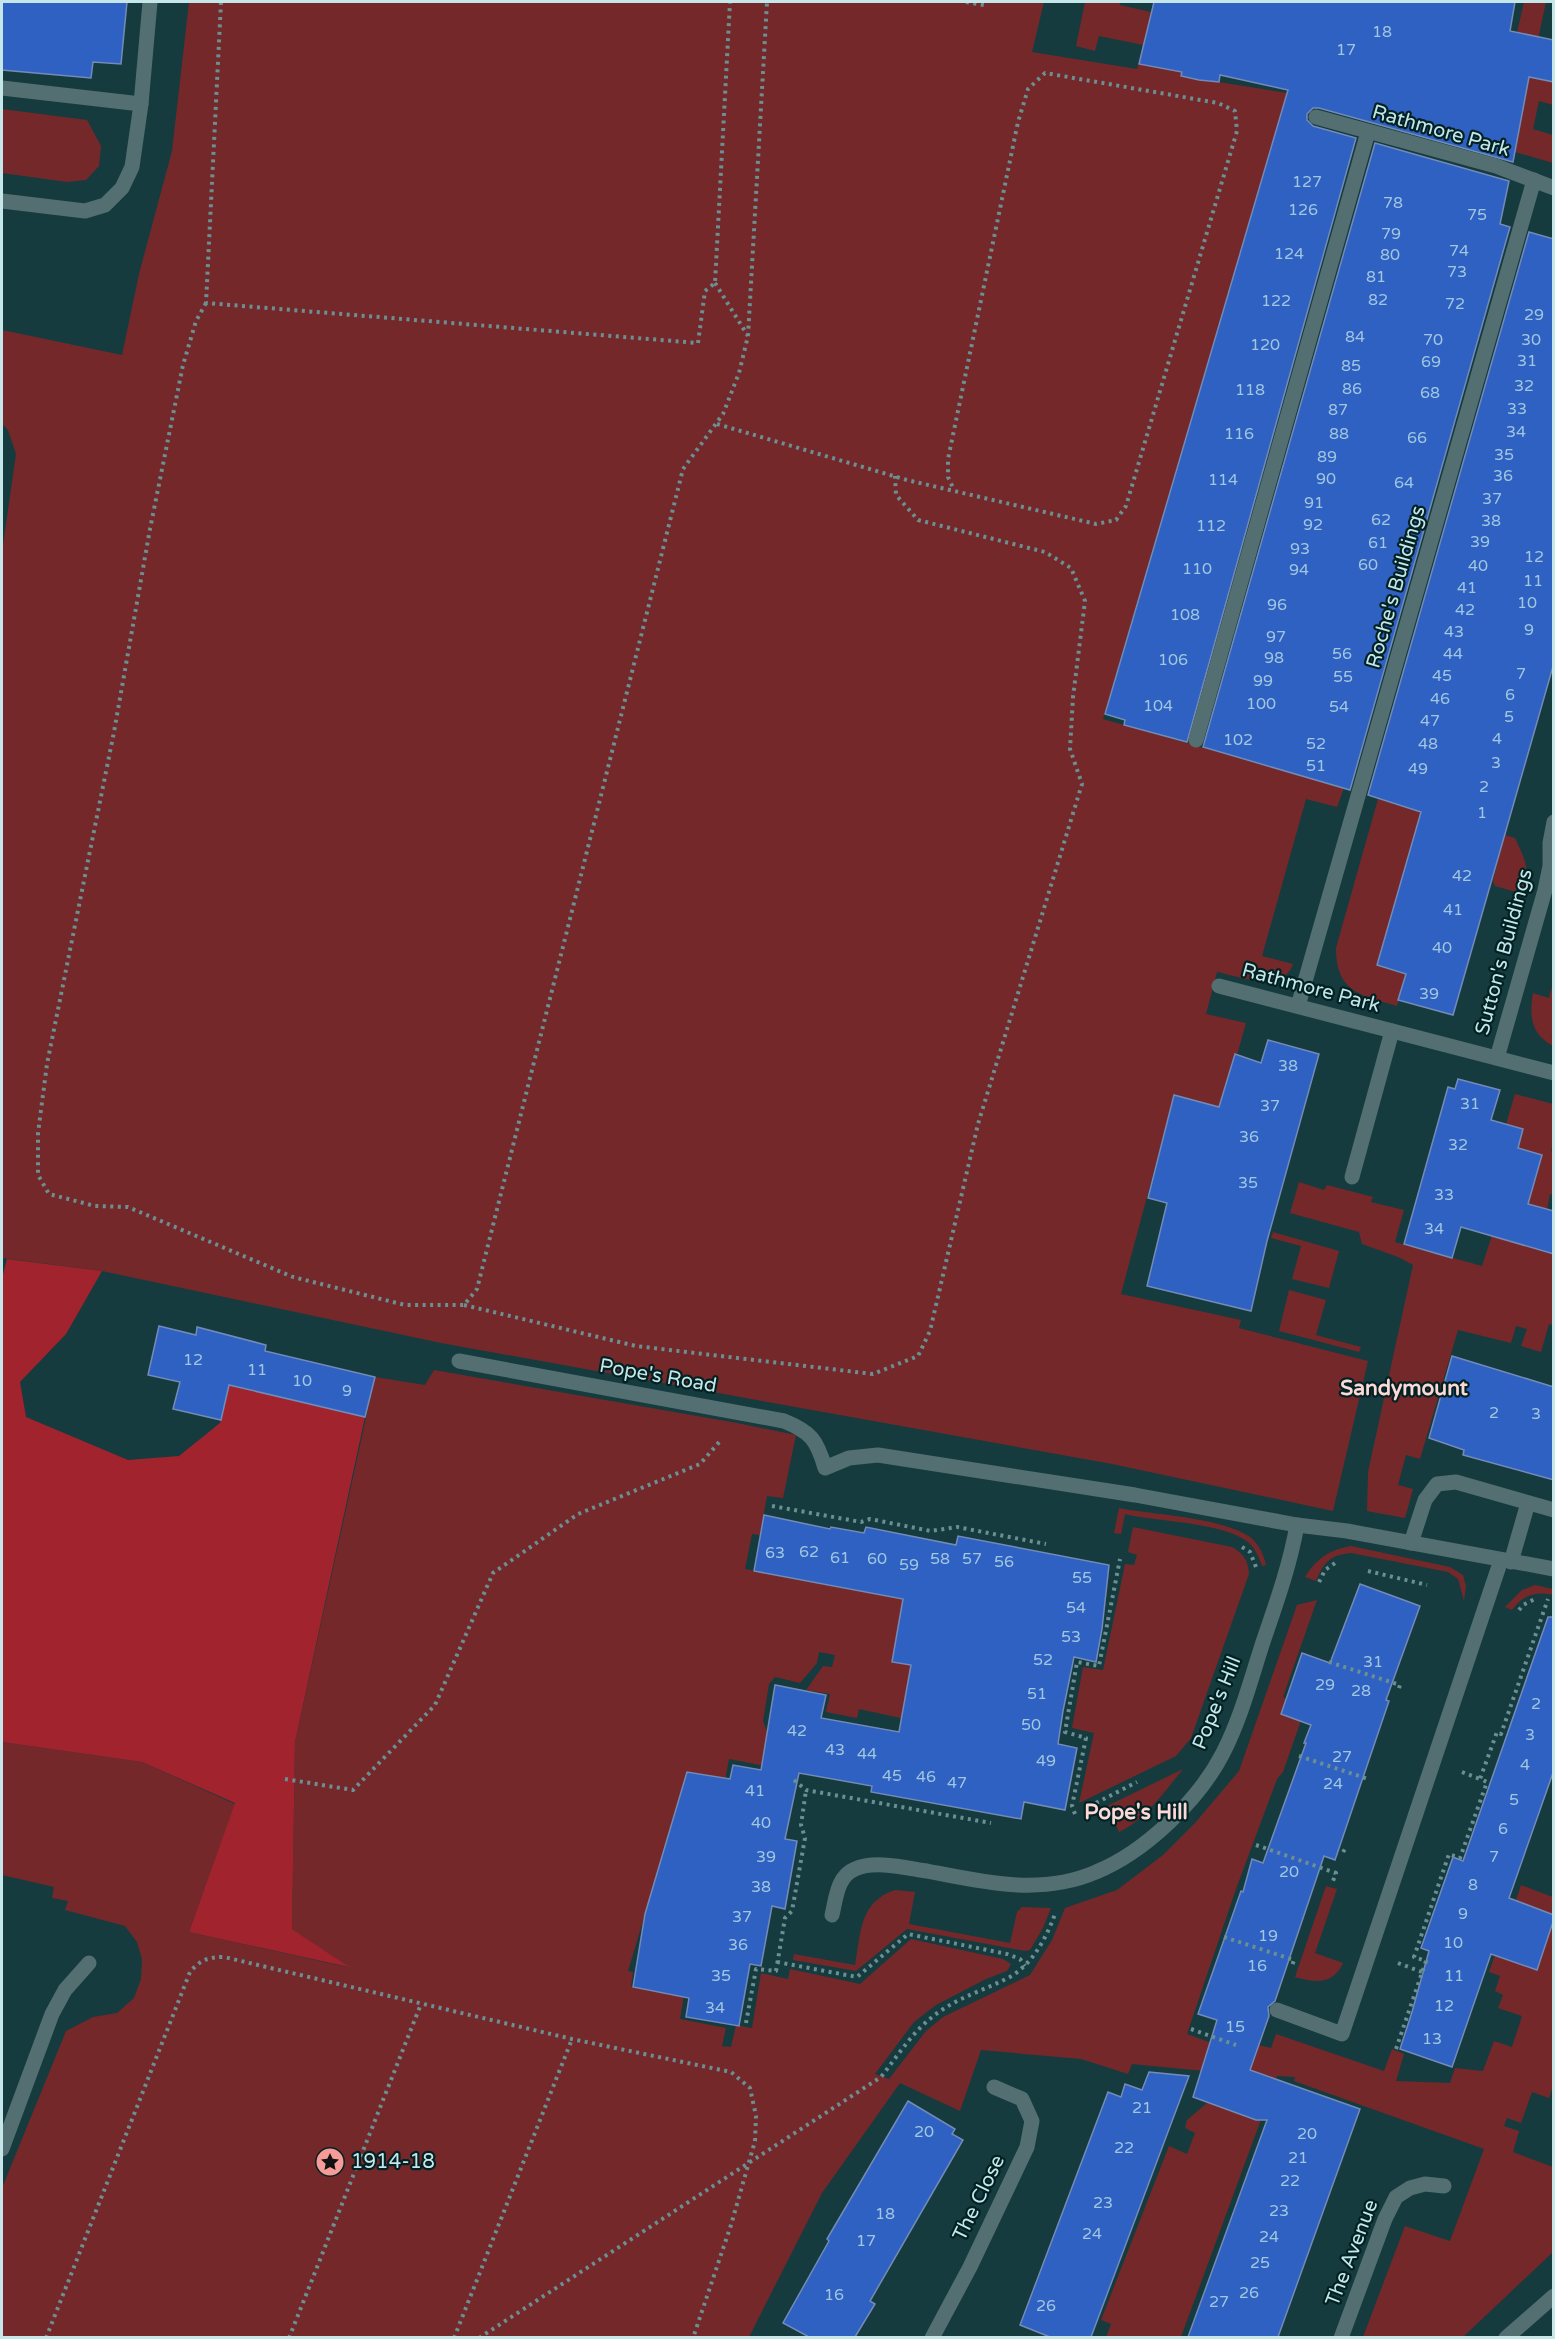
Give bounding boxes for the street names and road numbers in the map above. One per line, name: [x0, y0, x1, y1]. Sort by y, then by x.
street label: Rathmore Park: [1369, 100, 1513, 162]
street label: Roche's Buildings: [1361, 503, 1431, 671]
street label: Sutton's Buildings: [1470, 866, 1538, 1038]
street label: Rathmore Park: [1239, 958, 1383, 1018]
street label: Pope's Road: [597, 1354, 719, 1398]
street label: Pope's Hill: [1187, 1653, 1247, 1753]
street label: The Close: [948, 2151, 1010, 2245]
street label: The Avenue: [1321, 2196, 1383, 2310]

